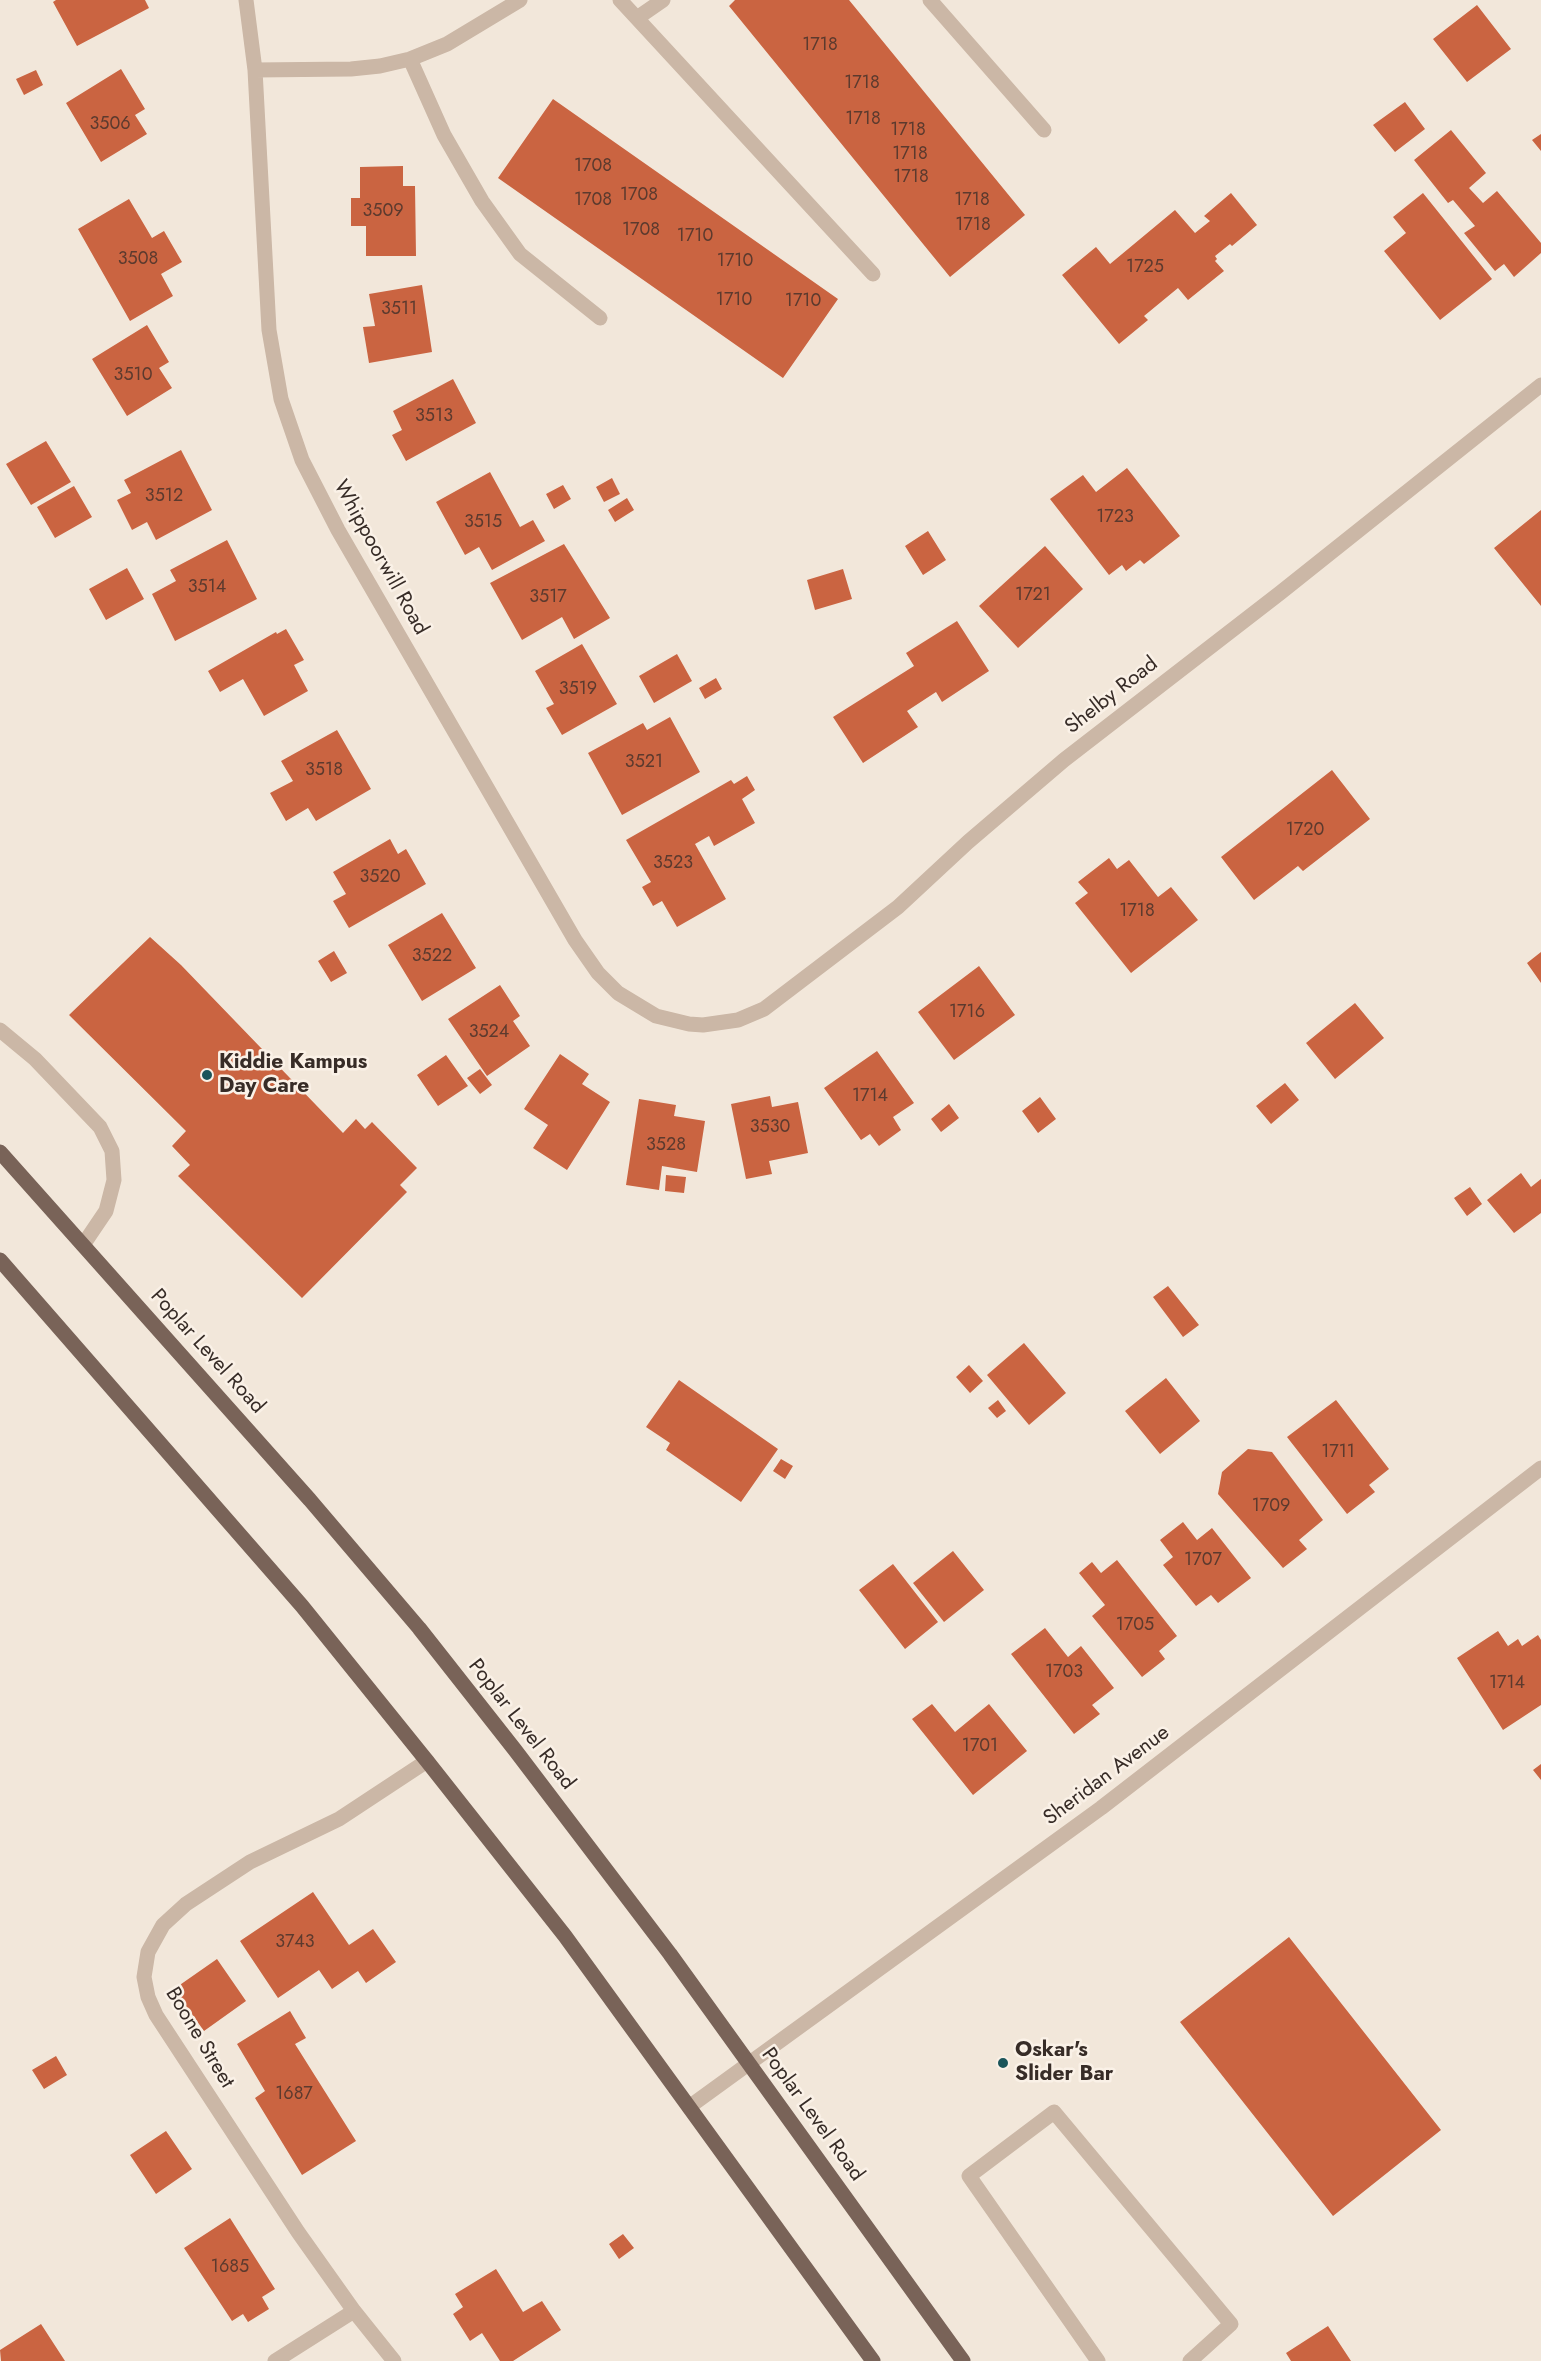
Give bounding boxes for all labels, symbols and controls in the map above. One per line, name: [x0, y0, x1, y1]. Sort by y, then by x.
house number: 1718: [802, 35, 838, 57]
house number: 1718: [844, 73, 880, 95]
house number: 1718: [845, 109, 881, 131]
house number: 3506: [89, 114, 131, 136]
house number: 1718: [890, 120, 926, 142]
house number: 1718: [892, 144, 928, 166]
house number: 1708: [574, 156, 612, 178]
house number: 1718: [893, 167, 929, 189]
house number: 1708: [620, 185, 658, 207]
house number: 1708: [574, 190, 612, 212]
house number: 1718: [954, 190, 990, 212]
house number: 3509: [362, 201, 404, 223]
house number: 1718: [955, 215, 991, 237]
house number: 1708: [622, 220, 660, 242]
house number: 1710: [677, 226, 713, 248]
house number: 3508: [118, 249, 158, 271]
house number: 1710: [717, 251, 753, 273]
house number: 1725: [1126, 257, 1164, 279]
house number: 1710: [716, 290, 752, 312]
house number: 1710: [785, 291, 821, 313]
house number: 3511: [381, 299, 417, 321]
house number: 3510: [114, 365, 152, 387]
house number: 3513: [415, 406, 453, 428]
street label: Whippoorwill Road: [327, 476, 433, 640]
house number: 3512: [145, 486, 183, 508]
house number: 1723: [1096, 507, 1134, 529]
house number: 3515: [464, 512, 502, 534]
house number: 3514: [188, 577, 226, 599]
house number: 1721: [1015, 585, 1051, 607]
house number: 3517: [529, 587, 567, 609]
street label: Shelby Road: [1061, 652, 1163, 740]
house number: 3519: [559, 679, 597, 701]
house number: 3521: [625, 752, 663, 774]
house number: 3518: [305, 760, 343, 782]
house number: 1720: [1286, 820, 1324, 842]
house number: 3523: [653, 853, 693, 875]
house number: 3520: [359, 867, 401, 889]
house number: 1718: [1119, 901, 1155, 923]
house number: 3522: [412, 946, 452, 968]
house number: 1716: [949, 1002, 985, 1024]
house number: 3524: [469, 1022, 509, 1044]
place label: Kiddie Kampus Day Care: [219, 1050, 367, 1100]
marker: Kiddie Kampus Day Care: [200, 1068, 214, 1082]
house number: 1714: [852, 1086, 888, 1108]
house number: 3530: [750, 1117, 790, 1139]
house number: 3528: [646, 1135, 686, 1157]
street label: Poplar Level Road: [144, 1285, 270, 1419]
house number: 1711: [1321, 1442, 1355, 1464]
house number: 1709: [1252, 1496, 1290, 1518]
house number: 1707: [1184, 1550, 1222, 1572]
house number: 1705: [1116, 1615, 1154, 1637]
street label: Poplar Level Road: [462, 1655, 580, 1795]
house number: 1703: [1045, 1662, 1083, 1684]
house number: 1714: [1489, 1673, 1525, 1695]
street label: Sheridan Avenue: [1039, 1721, 1175, 1831]
house number: 1701: [962, 1736, 998, 1758]
house number: 3743: [275, 1932, 315, 1954]
street label: Boone Street: [159, 1983, 239, 2093]
place label: Oskar's Slider Bar: [1015, 2038, 1113, 2088]
street label: Poplar Level Road: [755, 2043, 869, 2187]
marker: Oskar's Slider Bar: [996, 2056, 1010, 2070]
house number: 1687: [275, 2084, 313, 2106]
house number: 1685: [211, 2257, 249, 2279]

